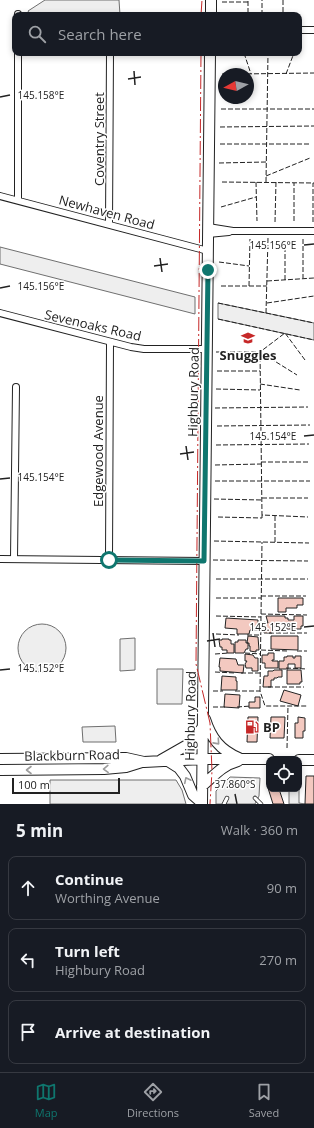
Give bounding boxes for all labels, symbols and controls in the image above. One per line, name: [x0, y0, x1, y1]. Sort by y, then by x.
search box: [12, 12, 302, 56]
icon: search: [26, 23, 48, 45]
text: Search here: [58, 24, 142, 44]
north arrow: [218, 68, 254, 104]
text: 145.158°E: [18, 88, 64, 102]
street label: Coventry Street: [90, 92, 108, 186]
street label: Newhaven Road: [57, 191, 157, 233]
text: 145.156°E: [250, 238, 296, 252]
route end: [199, 261, 217, 279]
text: 145.156°E: [18, 279, 64, 293]
street label: Sevenoaks Road: [43, 305, 143, 345]
school or university icon: Snuggles: [240, 330, 256, 346]
place label: Snuggles: [219, 346, 277, 364]
street label: Highbury Road: [183, 347, 203, 437]
street label: Edgewood Avenue: [89, 395, 107, 507]
text: 145.154°E: [250, 429, 296, 443]
text: 145.154°E: [18, 470, 64, 484]
route start: [100, 551, 118, 569]
text: 145.152°E: [250, 620, 296, 634]
text: 145.152°E: [18, 661, 64, 675]
street label: Highbury Road: [180, 671, 200, 761]
place label: BP: [263, 718, 280, 736]
fuel station icon: BP: [244, 719, 260, 735]
one-way arrow: [212, 737, 219, 745]
street label: Blackburn Road: [24, 745, 120, 765]
map controls: [266, 756, 302, 792]
button: locate: [266, 756, 302, 792]
one-way arrow: [103, 764, 109, 773]
one-way arrow: [26, 766, 32, 774]
scale bar: [12, 776, 120, 795]
text: 100 m: [18, 777, 50, 792]
one-way arrow: [184, 777, 192, 784]
text: 37.860°S: [215, 777, 255, 791]
text: 5 min: [16, 819, 63, 842]
text: Walk · 360 m: [221, 821, 298, 839]
text: Continue: [55, 869, 123, 889]
icon: ahead: [17, 877, 39, 899]
text: 90 m: [267, 879, 297, 897]
text: Worthing Avenue: [55, 889, 160, 907]
text: Turn left: [55, 941, 120, 961]
icon: left: [17, 949, 39, 971]
text: 270 m: [259, 951, 297, 969]
text: Highbury Road: [55, 961, 145, 979]
icon: arrive: [17, 1021, 39, 1043]
text: Arrive at destination: [55, 1022, 210, 1042]
tab: Map: [35, 1081, 58, 1120]
tab: Directions: [127, 1081, 179, 1120]
tab: Saved: [249, 1081, 279, 1120]

